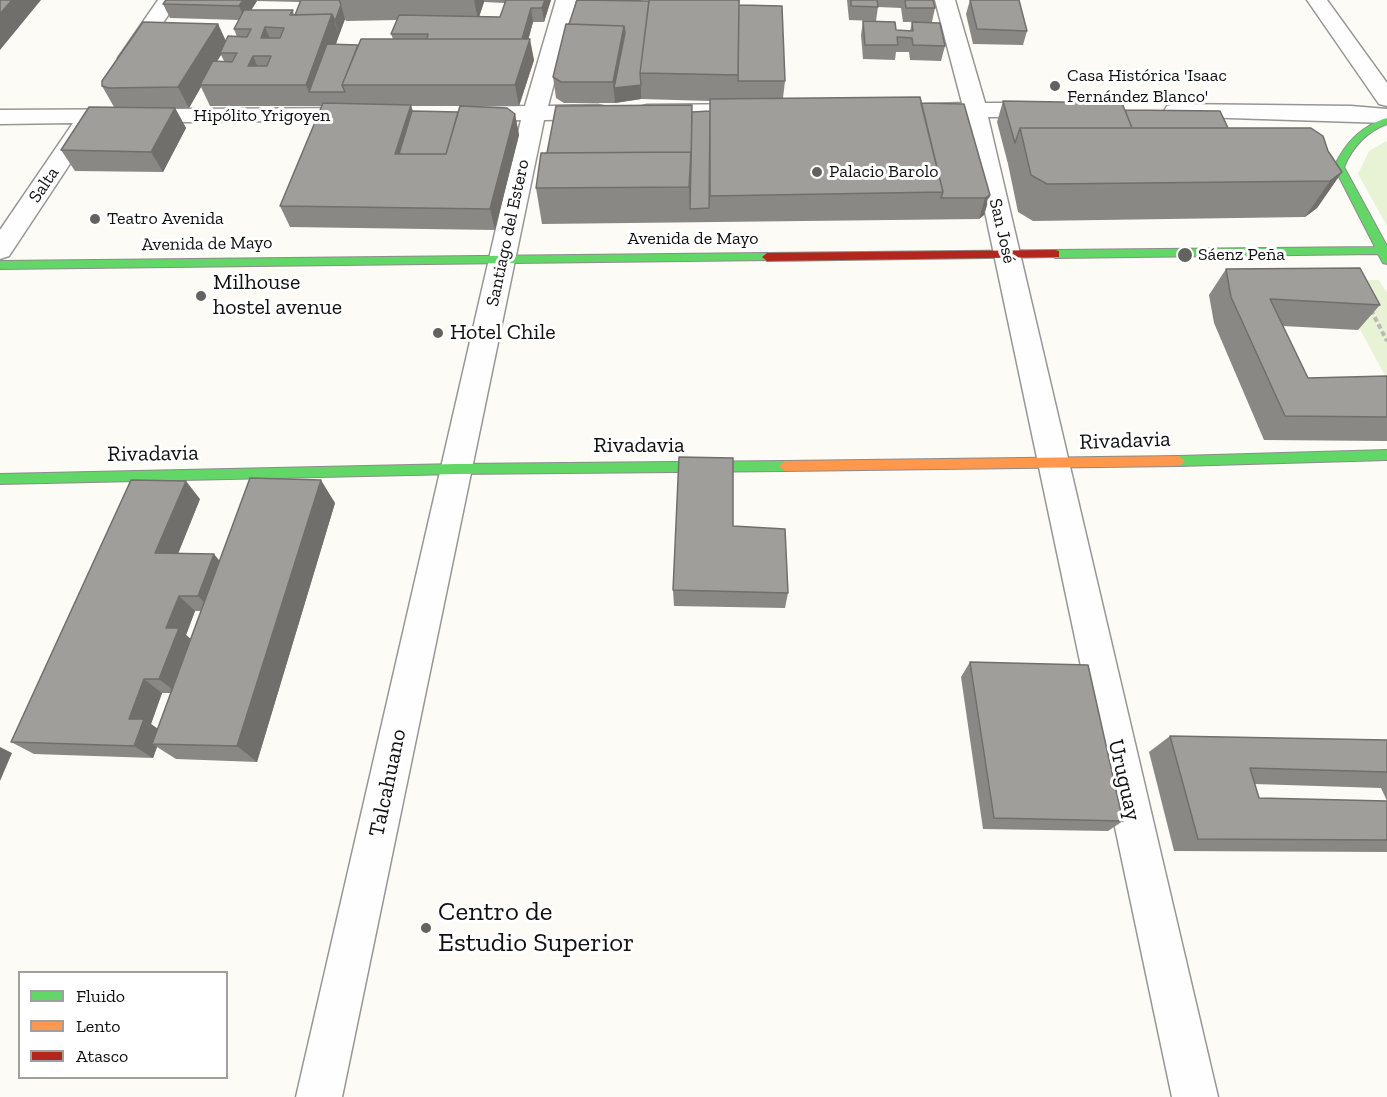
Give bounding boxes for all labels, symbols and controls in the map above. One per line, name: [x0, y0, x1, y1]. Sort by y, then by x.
place label: Casa Histórica 'Isaac Fernández Blanco': [1067, 65, 1227, 107]
marker: Casa Histórica 'Isaac Fernández Blanco': [1048, 79, 1062, 93]
street label: Hipólito Yrigoyen: [194, 105, 330, 127]
street label: Santiago del Estero: [482, 157, 534, 309]
place label: Palacio Barolo: [829, 161, 938, 183]
street label: Salta: [24, 163, 64, 207]
marker: Palacio Barolo: [810, 165, 824, 179]
street label: San José: [984, 196, 1020, 266]
place label: Teatro Avenida: [107, 208, 224, 230]
marker: Teatro Avenida: [88, 212, 102, 226]
street label: Avenida de Mayo: [628, 228, 758, 250]
street label: Avenida de Mayo: [141, 232, 273, 256]
place label: Sáenz Peña: [1198, 244, 1285, 266]
marker: Sáenz Peña: [1176, 246, 1194, 264]
place label: Milhouse hostel avenue: [213, 270, 342, 322]
marker: Milhouse hostel avenue: [194, 289, 208, 303]
place label: Hotel Chile: [450, 320, 556, 346]
marker: Hotel Chile: [431, 326, 445, 340]
street label: Rivadavia: [1079, 426, 1171, 456]
street label: Rivadavia: [593, 433, 685, 459]
street label: Rivadavia: [107, 440, 199, 468]
street label: Talcahuano: [364, 727, 412, 839]
street label: Uruguay: [1102, 737, 1146, 823]
place label: Centro de Estudio Superior: [438, 896, 634, 959]
marker: Centro de Estudio Superior: [419, 921, 433, 935]
legend: [18, 971, 228, 1079]
text: Fluido: [76, 985, 125, 1007]
text: Lento: [76, 1015, 121, 1037]
text: Atasco: [76, 1045, 128, 1067]

